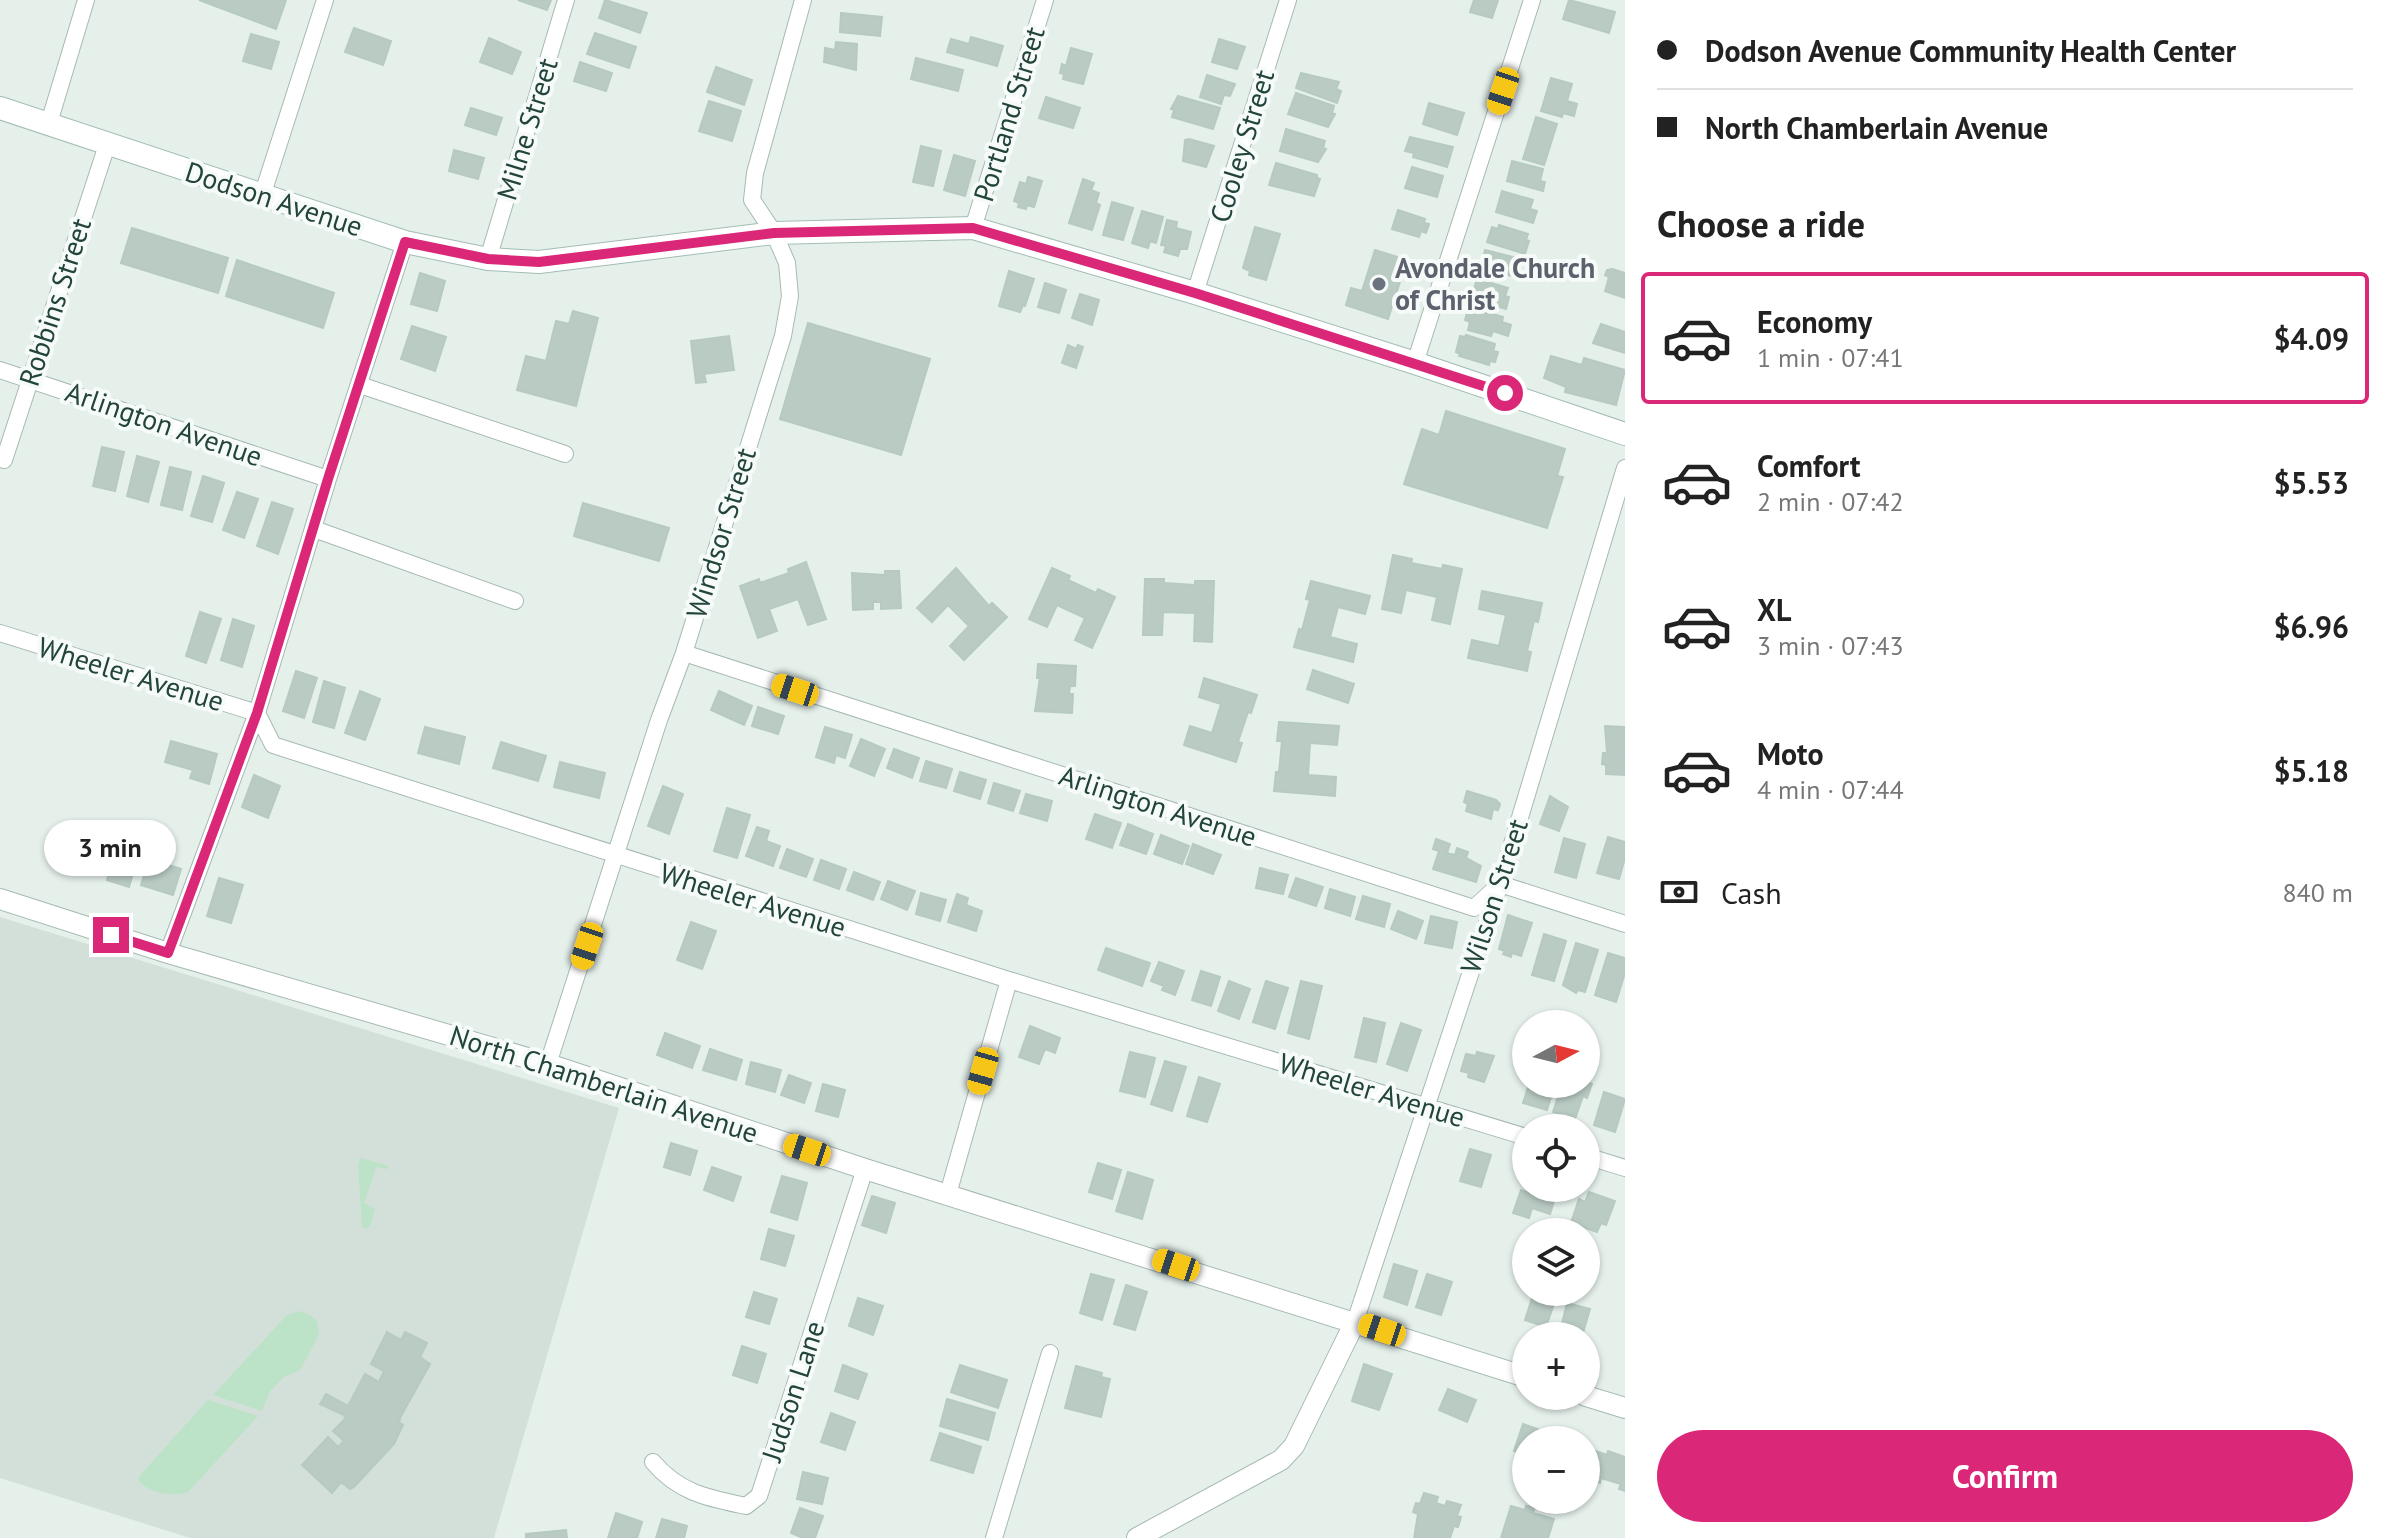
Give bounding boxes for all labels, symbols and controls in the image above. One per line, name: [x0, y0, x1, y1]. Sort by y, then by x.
street label: Portland Street: [964, 21, 1053, 206]
text: Dodson Avenue Community Health Center: [1705, 31, 2236, 70]
street label: Milne Street: [487, 53, 566, 204]
street label: Cooley Street: [1201, 64, 1282, 227]
car: [1484, 64, 1522, 118]
text: North Chamberlain Avenue: [1705, 108, 2048, 147]
street label: Dodson Avenue: [181, 152, 368, 245]
text: Choose a ride: [1657, 200, 1865, 247]
street label: Robbins Street: [10, 213, 99, 390]
place label: Avondale Church of Christ: [1395, 249, 1595, 318]
marker: Avondale Church of Christ: [1370, 275, 1388, 293]
icon: car: [1661, 302, 1733, 374]
text: Economy: [1757, 302, 1872, 341]
text: $4.09: [2274, 319, 2349, 358]
text: 1 min · 07:41: [1757, 341, 1904, 374]
street label: Arlington Avenue: [61, 373, 267, 474]
route start: [1487, 375, 1523, 411]
street label: Windsor Street: [677, 443, 764, 623]
icon: car: [1661, 446, 1733, 518]
text: Comfort: [1757, 446, 1860, 485]
text: $5.53: [2274, 463, 2349, 502]
text: 2 min · 07:42: [1757, 485, 1904, 518]
icon: car: [1661, 590, 1733, 662]
text: XL: [1757, 590, 1791, 629]
text: $6.96: [2274, 607, 2349, 646]
street label: Wheeler Avenue: [34, 628, 229, 719]
text: 3 min · 07:43: [1757, 629, 1904, 662]
car: [768, 671, 822, 709]
icon: car: [1661, 734, 1733, 806]
text: Moto: [1757, 734, 1824, 773]
text: $5.18: [2274, 751, 2349, 790]
street label: Arlington Avenue: [1055, 756, 1262, 855]
text: 4 min · 07:44: [1757, 773, 1904, 806]
street label: Wilson Street: [1451, 814, 1536, 978]
callout: 3 min: [45, 819, 177, 875]
text: 3 min: [78, 831, 142, 864]
street label: Wheeler Avenue: [656, 854, 851, 945]
icon: cash: [1657, 870, 1701, 914]
text: Cash: [1721, 873, 1782, 912]
text: 840 m: [2282, 876, 2353, 909]
route end: [93, 917, 129, 953]
car: [568, 919, 606, 973]
north arrow: [1512, 1010, 1600, 1098]
map controls: [1512, 1010, 1600, 1514]
street label: North Chamberlain Avenue: [445, 1016, 763, 1151]
street label: Wheeler Avenue: [1275, 1044, 1470, 1135]
car: [965, 1045, 1001, 1097]
button: locate: [1512, 1114, 1600, 1202]
car: [780, 1131, 834, 1169]
button: layers: [1512, 1218, 1600, 1306]
car: [1149, 1246, 1203, 1284]
car: [1355, 1311, 1409, 1349]
street label: Judson Lane: [752, 1316, 833, 1467]
button: +: [1512, 1322, 1600, 1410]
button: −: [1512, 1426, 1600, 1514]
button: Confirm: [1657, 1430, 2353, 1522]

